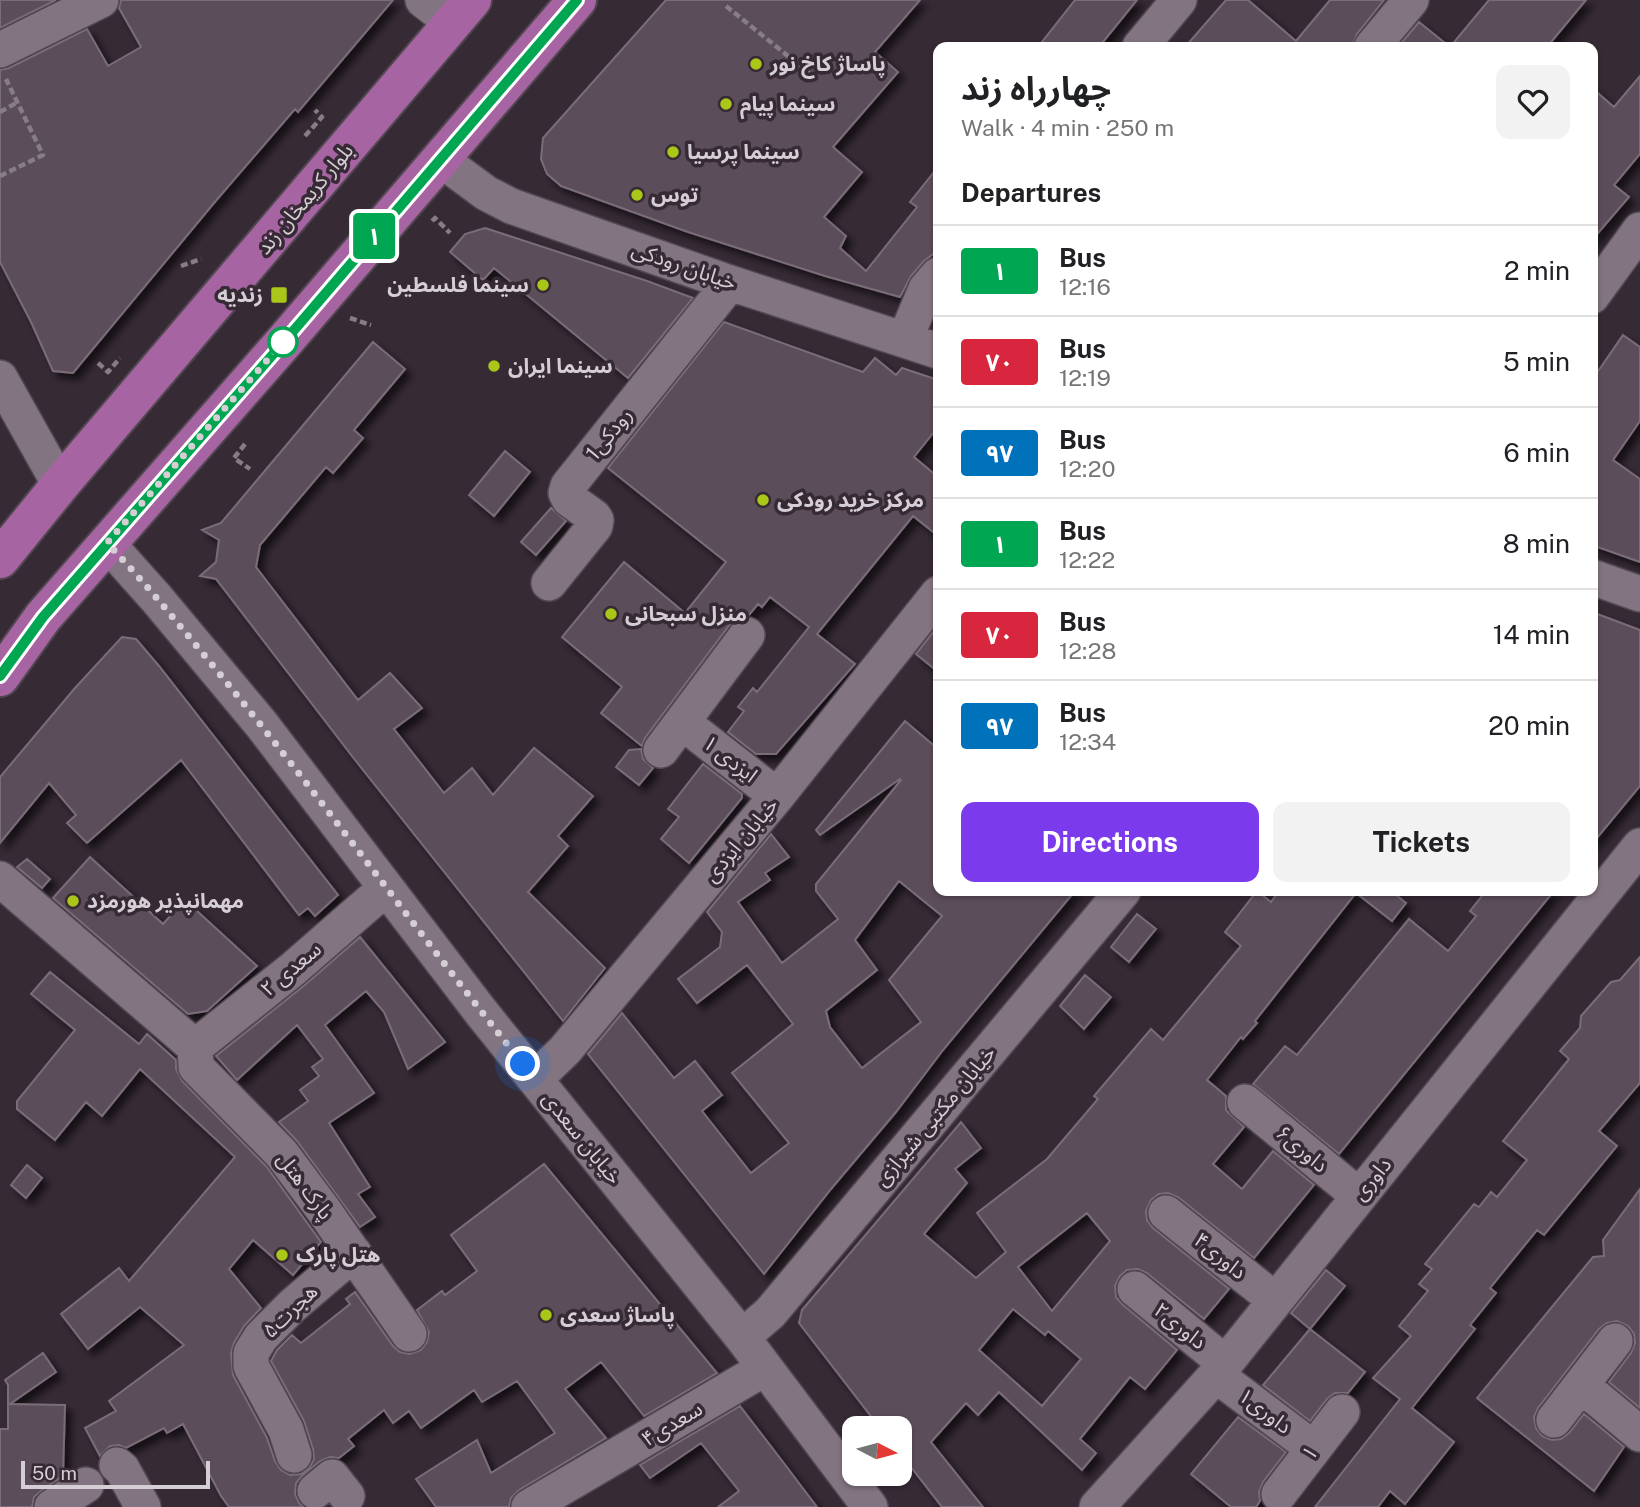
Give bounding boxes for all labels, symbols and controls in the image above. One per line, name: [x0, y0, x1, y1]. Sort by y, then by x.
place label: پاساژ کاخ نور: [769, 51, 886, 79]
marker: پاساژ کاخ نور: [748, 56, 764, 72]
button: heart: [1496, 65, 1570, 139]
text: چهارراه زند: [961, 69, 1111, 107]
place label: سینما پیام: [740, 91, 835, 120]
marker: سینما پیام: [718, 96, 734, 112]
text: Walk · 4 min · 250 m: [961, 114, 1174, 141]
street label: بلوار کریمخان زند: [251, 138, 358, 259]
place label: سینما پرسیا: [687, 139, 800, 166]
marker: سینما پرسیا: [665, 144, 681, 160]
text: Departures: [961, 177, 1101, 208]
place label: توس: [651, 182, 699, 207]
marker: توس: [629, 187, 645, 203]
line badge: ۱: [351, 213, 397, 259]
text: ۱: [367, 222, 381, 250]
street label: خیابان رودکی: [629, 236, 740, 295]
text: Bus: [1059, 242, 1106, 273]
text: 2 min: [1504, 255, 1570, 286]
text: ۱: [993, 257, 1006, 285]
place label: سینما فلسطین: [387, 272, 529, 297]
text: 12:16: [1059, 273, 1111, 300]
marker: سینما فلسطین: [535, 277, 551, 293]
place label: زندیه: [217, 282, 263, 307]
marker: زندیه: [269, 285, 289, 305]
unlabelled marker: [268, 327, 298, 357]
text: Bus: [1059, 333, 1106, 364]
text: 5 min: [1503, 346, 1570, 377]
text: ۷۰: [986, 348, 1013, 376]
place label: سینما ایران: [508, 353, 613, 378]
marker: سینما ایران: [486, 358, 502, 374]
text: 12:19: [1059, 364, 1111, 391]
street label: 1رودکی: [580, 403, 637, 465]
text: Bus: [1059, 424, 1106, 455]
text: 6 min: [1503, 437, 1570, 468]
text: ۹۷: [986, 439, 1013, 467]
text: 12:20: [1059, 455, 1116, 482]
place label: مرکز خرید رودکی: [777, 487, 924, 512]
marker: مرکز خرید رودکی: [755, 492, 771, 508]
text: Bus: [1059, 515, 1106, 546]
text: 8 min: [1503, 528, 1570, 559]
text: ۱: [993, 530, 1006, 558]
text: 12:22: [1059, 546, 1115, 573]
place label: منزل سبحانی: [625, 601, 747, 626]
marker: منزل سبحانی: [603, 606, 619, 622]
text: Bus: [1059, 606, 1106, 637]
text: 14 min: [1493, 619, 1570, 650]
text: ۷۰: [986, 621, 1013, 649]
text: 12:28: [1059, 637, 1116, 664]
text: Bus: [1059, 697, 1106, 728]
text: 20 min: [1488, 710, 1570, 741]
text: ۹۷: [986, 712, 1013, 740]
text: 12:34: [1059, 728, 1116, 755]
street label: ایزدی ۱: [698, 730, 762, 788]
street label: خیابان ایزدی: [698, 792, 783, 887]
button: Directions: [961, 802, 1259, 882]
button: Tickets: [1273, 802, 1570, 882]
place label: مهمانپذیر هورمزد: [87, 888, 244, 915]
marker: مهمانپذیر هورمزد: [65, 893, 81, 909]
street label: سعدی ۲: [255, 936, 326, 1001]
street label: خیابان مکتبی شیرازی: [869, 1040, 1001, 1191]
your location: [505, 1046, 540, 1081]
street label: خیابان سعدی: [537, 1086, 627, 1189]
street label: داوری۶: [1271, 1120, 1333, 1178]
street label: پارک هتل: [271, 1147, 339, 1225]
street label: داوری: [1347, 1152, 1396, 1205]
street label: داوری۴: [1189, 1227, 1252, 1284]
place label: هتل پارک: [296, 1242, 380, 1269]
marker: هتل پارک: [274, 1247, 290, 1263]
street label: هجرت۵: [257, 1279, 322, 1343]
street label: داوری۲: [1149, 1297, 1212, 1354]
place label: پاساژ سعدی: [560, 1302, 675, 1329]
marker: پاساژ سعدی: [538, 1307, 554, 1323]
street label: داوری۱: [1234, 1383, 1297, 1439]
street label: سعدی۴: [637, 1396, 707, 1451]
north arrow: [842, 1416, 912, 1486]
map controls: [842, 1416, 912, 1486]
street label: ۱: [1296, 1440, 1323, 1465]
scale bar: [21, 1458, 210, 1490]
text: 50 m: [32, 1462, 77, 1484]

